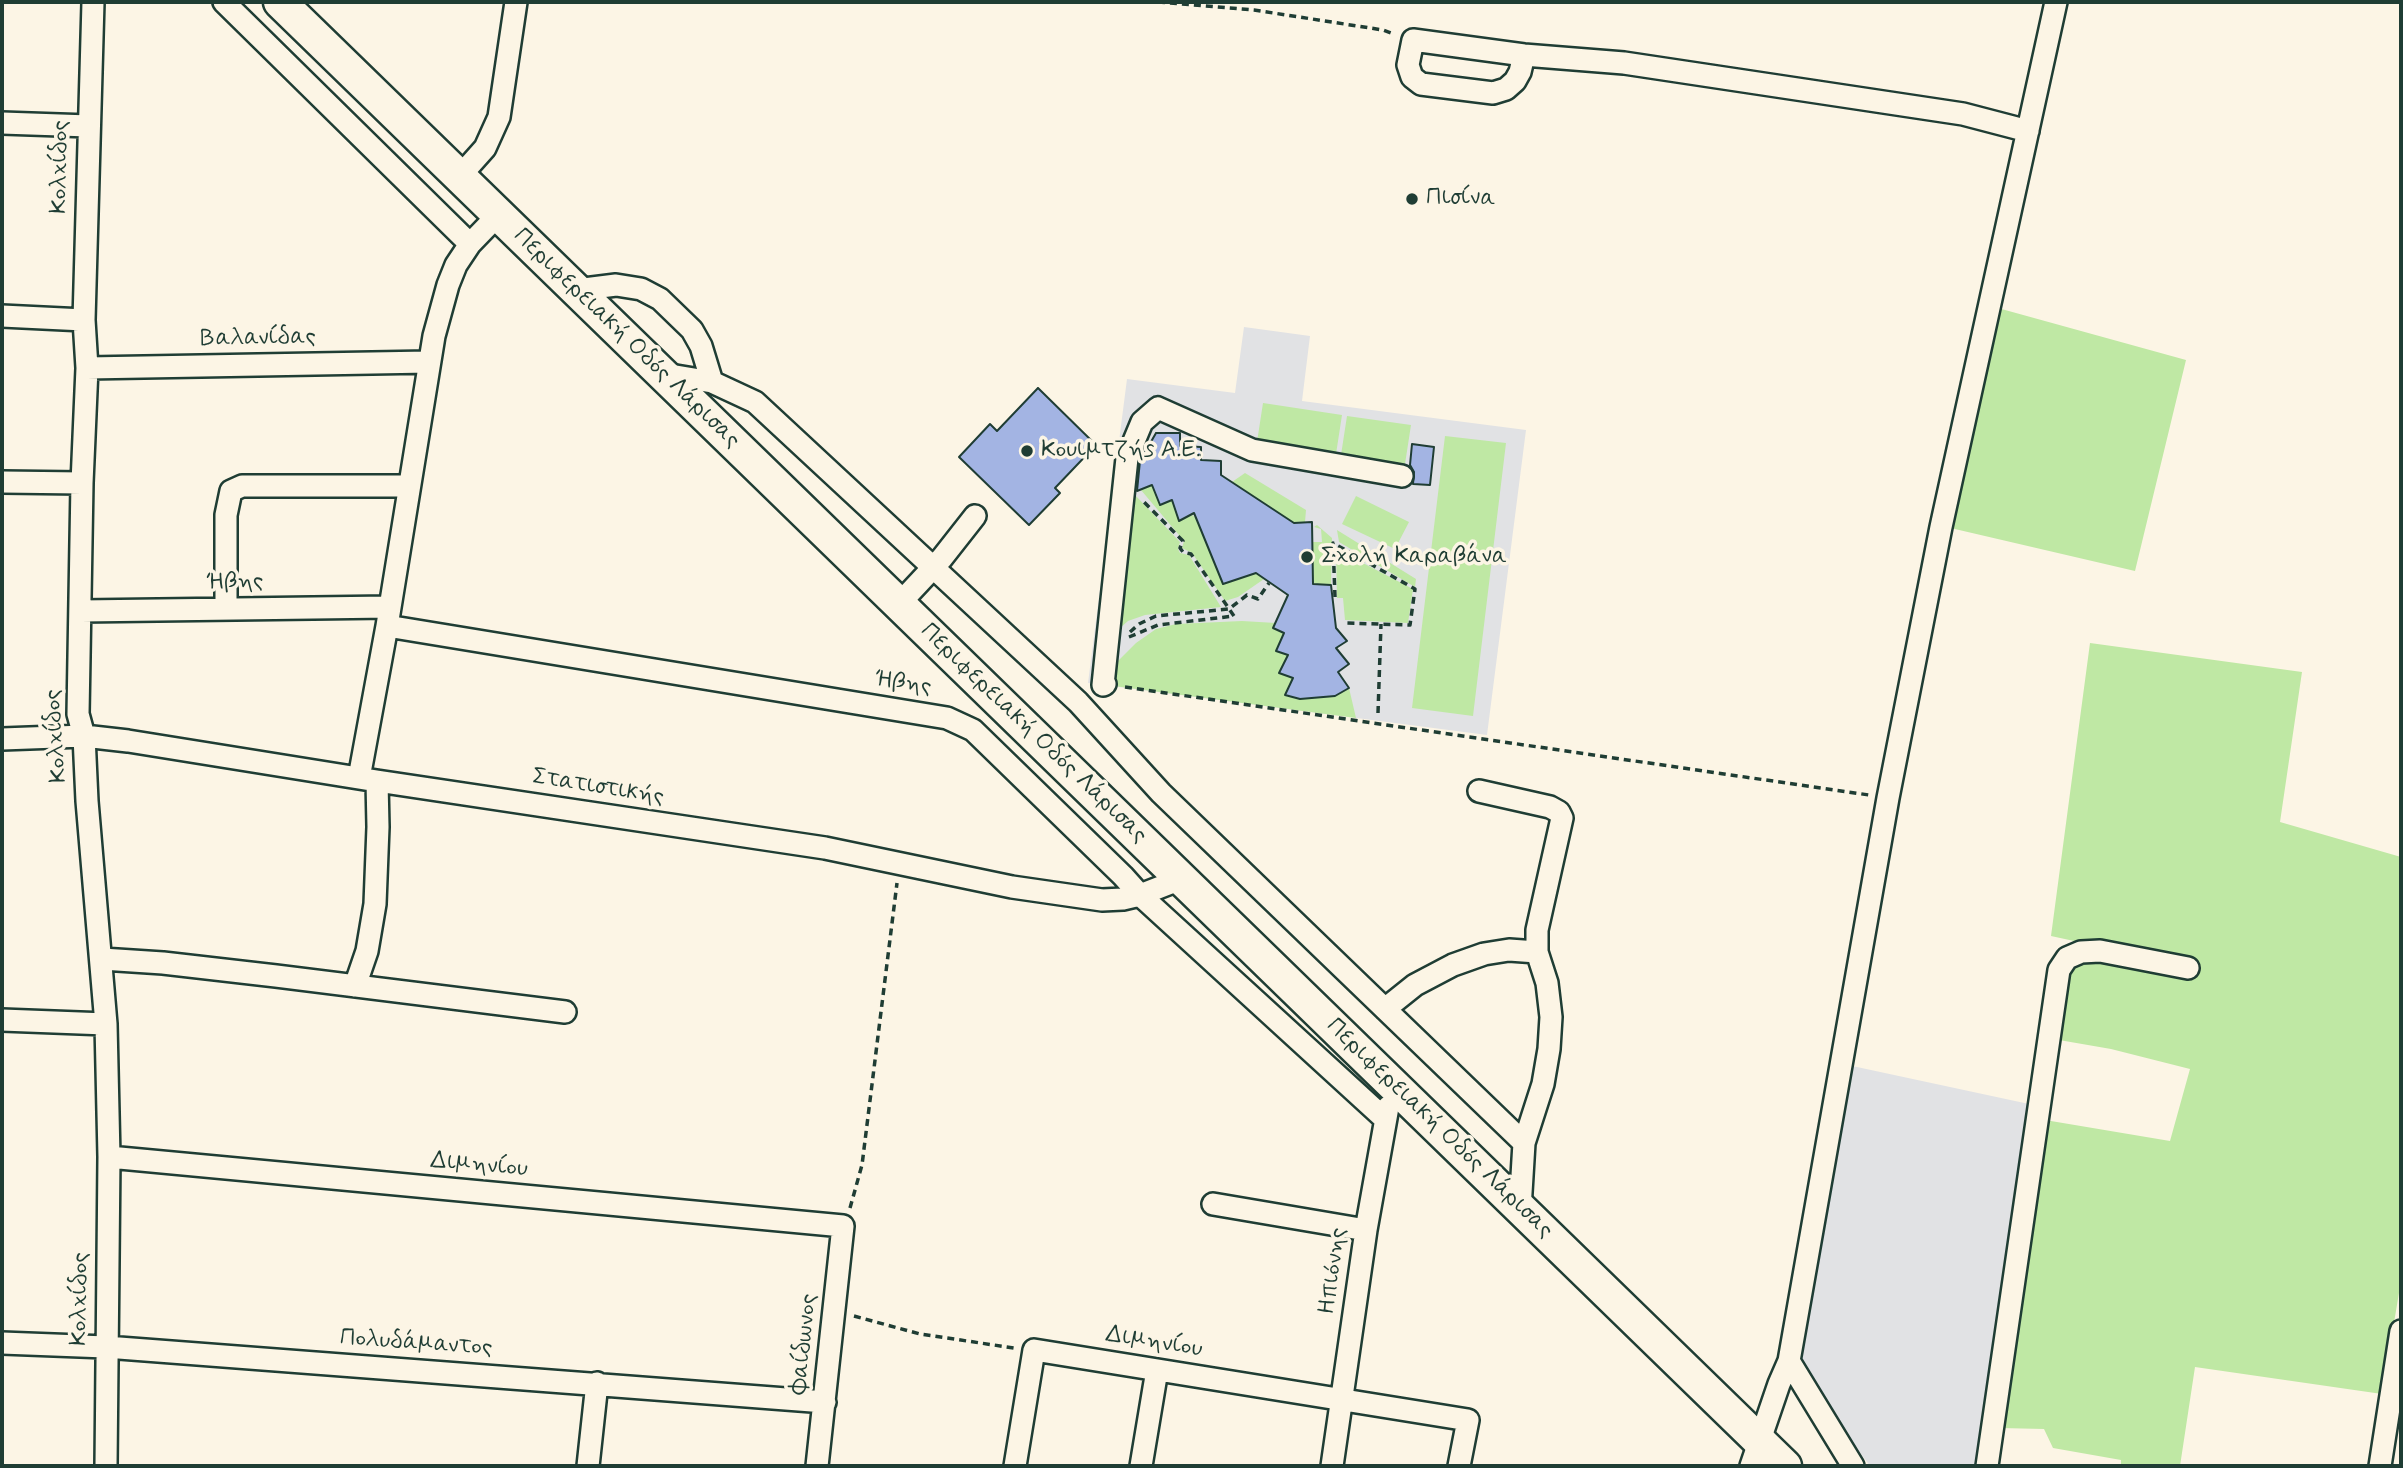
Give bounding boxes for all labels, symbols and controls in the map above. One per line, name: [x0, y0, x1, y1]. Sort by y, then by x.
street label: Κολχίδος: [46, 120, 76, 214]
place label: Πισίνα: [1426, 185, 1496, 213]
marker: Πισίνα: [1404, 191, 1420, 207]
street label: Περιφερειακή Οδός Λάρισας: [506, 223, 746, 455]
street label: Βαλανίδας: [200, 324, 316, 354]
place label: Κουιμτζήs Α.Ε.: [1041, 437, 1201, 465]
marker: Κουιμτζήs Α.Ε.: [1019, 443, 1035, 459]
place label: Σχολή Καραβάνα: [1321, 543, 1507, 571]
marker: Σχολή Καραβάνα: [1299, 549, 1315, 565]
street label: Ήβης: [206, 568, 264, 598]
street label: Περιφερειακή Οδός Λάρισας: [913, 618, 1153, 850]
street label: Ήβης: [873, 665, 933, 703]
street label: Κολχίδος: [39, 688, 75, 784]
street label: Στατιστικής: [530, 763, 666, 813]
street label: Περιφερειακή Οδός Λάρισας: [1319, 1013, 1559, 1245]
street label: Διμηνίου: [429, 1147, 529, 1185]
street label: Ηπιόνης: [1314, 1226, 1354, 1316]
street label: Κολχίδος: [66, 1252, 96, 1346]
street label: Φαίδωνος: [785, 1292, 825, 1396]
street label: Διμηνίου: [1104, 1321, 1204, 1365]
street label: Πολυδάμαντος: [339, 1324, 493, 1364]

